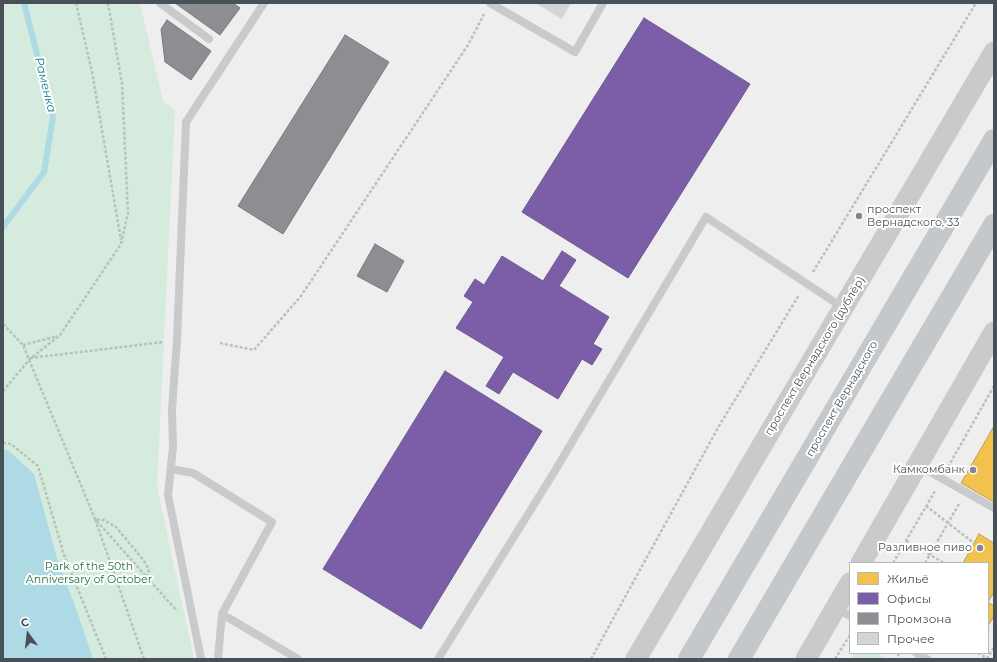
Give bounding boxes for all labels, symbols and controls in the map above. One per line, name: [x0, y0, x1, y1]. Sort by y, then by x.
water label: Раменка: [31, 56, 59, 114]
place label: проспект Вернадского, 33: [867, 203, 959, 229]
marker: проспект Вернадского, 33: [854, 211, 864, 221]
street label: проспект Вернадского (дублёр): [762, 274, 868, 438]
street label: проспект Вернадского: [803, 339, 881, 459]
place label: Камкомбанк: [893, 463, 965, 477]
marker: Камкомбанк: [968, 465, 978, 475]
place label: Разливное пиво: [878, 541, 972, 555]
marker: Разливное пиво: [975, 543, 985, 553]
park label: Park of the 50th Anniversary of October: [26, 560, 152, 586]
legend: [849, 562, 989, 654]
text: Жильё: [887, 571, 929, 586]
text: Офисы: [887, 591, 931, 606]
text: Промзона: [887, 611, 951, 626]
north arrow: [8, 614, 48, 654]
text: С: [19, 615, 31, 630]
text: Прочее: [887, 631, 935, 646]

